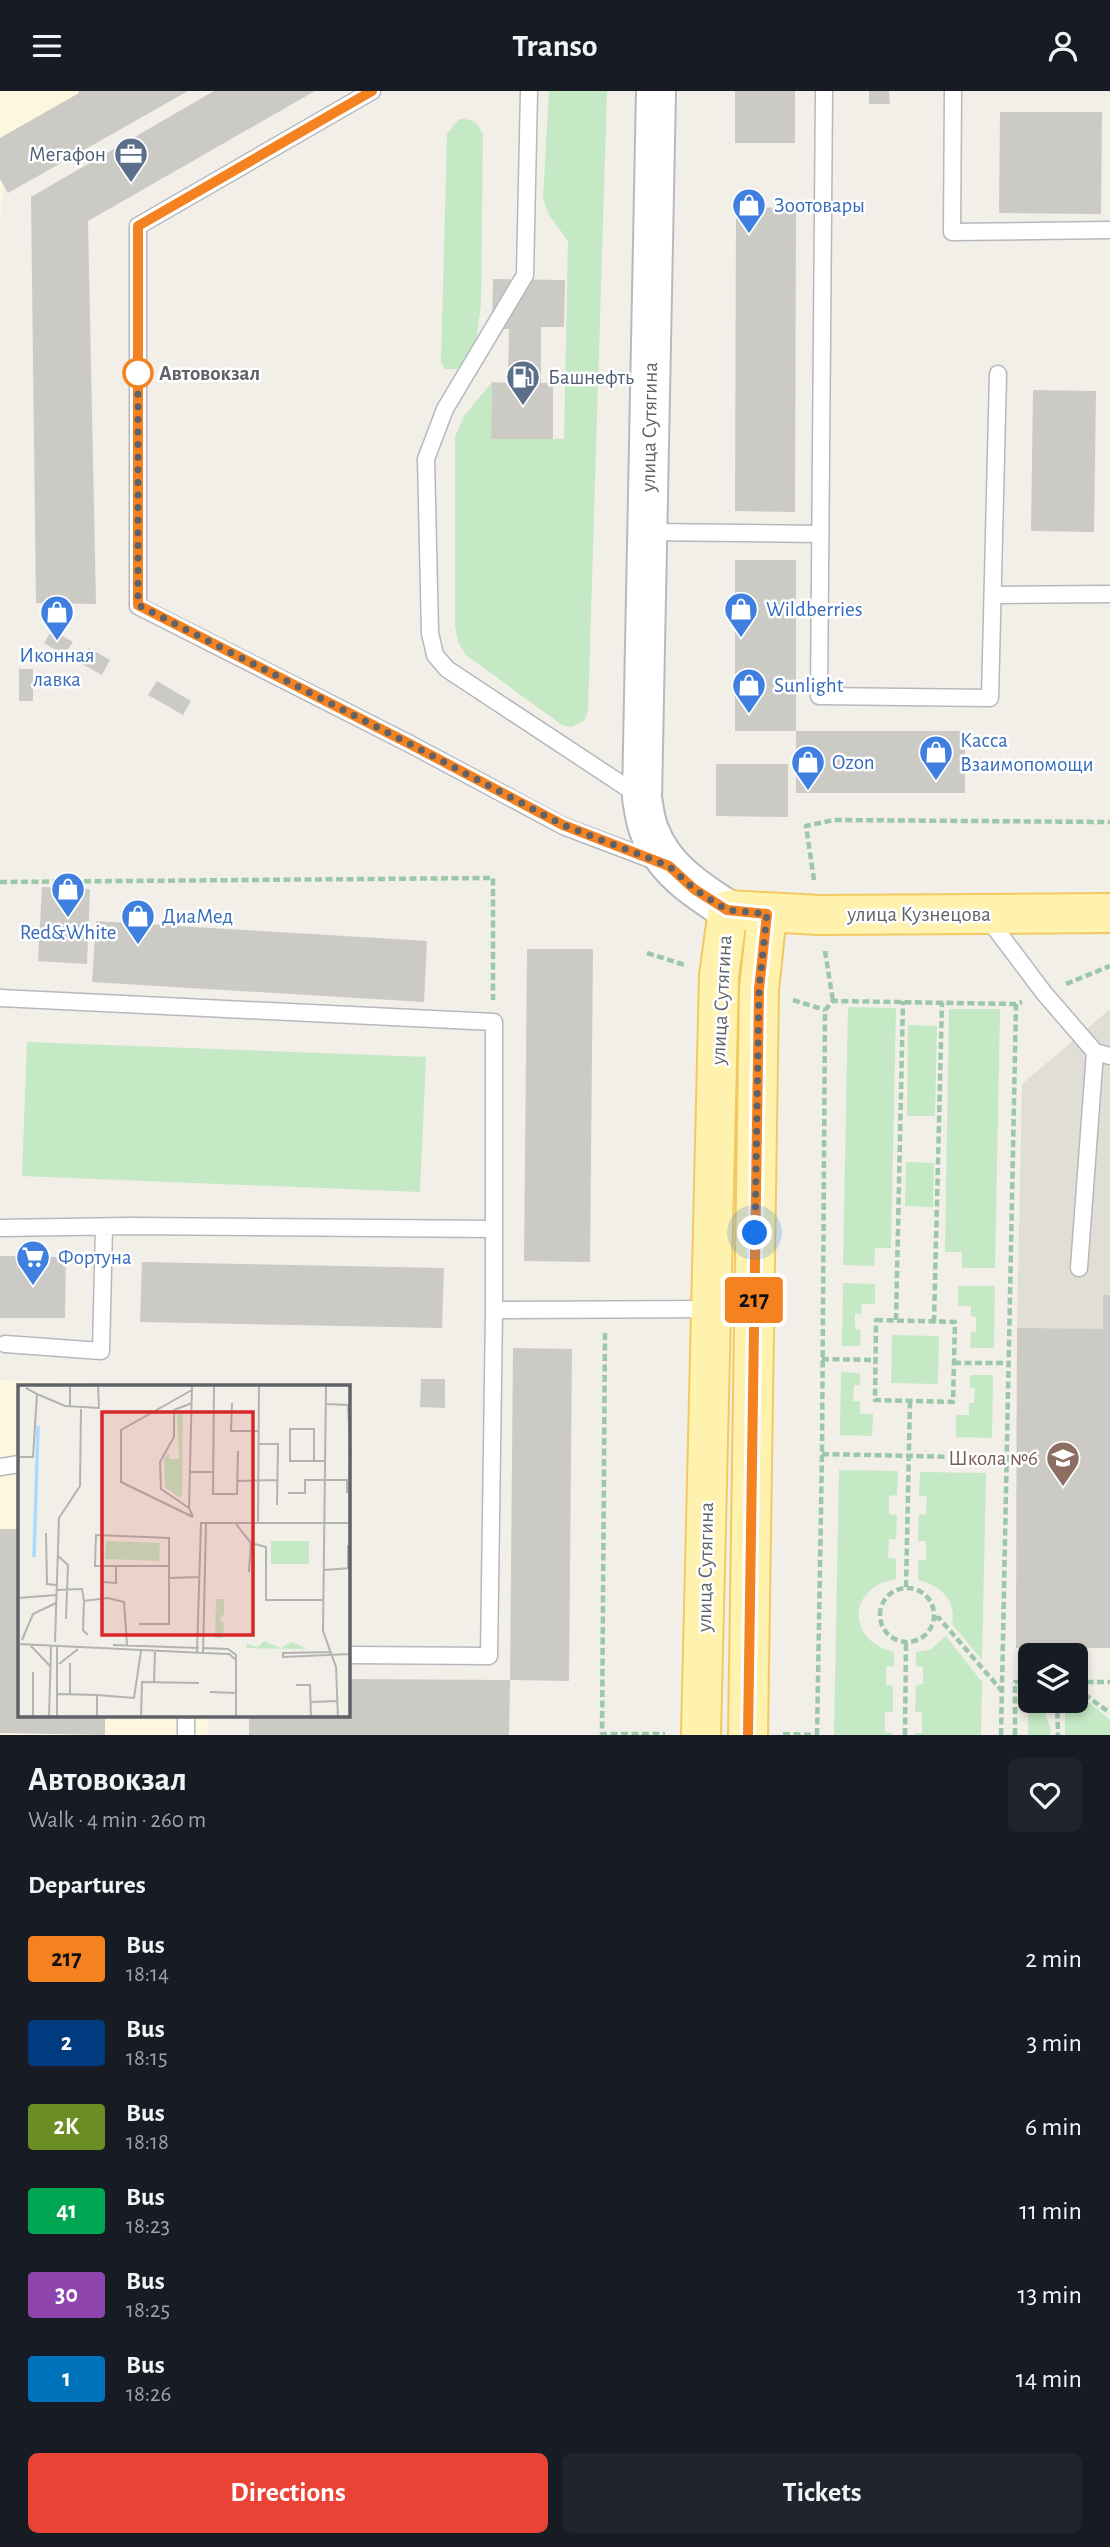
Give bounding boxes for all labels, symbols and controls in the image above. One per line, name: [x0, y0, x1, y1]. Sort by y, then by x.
icon: menu: [28, 27, 66, 65]
icon: person: [1044, 27, 1082, 65]
text: Transo: [512, 30, 598, 62]
office icon: Мегафон: [112, 135, 150, 184]
place label: Мегафон: [29, 144, 106, 165]
shop icon: Зоотовары: [730, 186, 768, 235]
place label: Зоотовары: [774, 195, 865, 216]
marker: Автовокзал: [123, 358, 153, 388]
fuel station icon: Башнефть: [504, 358, 542, 407]
street label: улица Сутягина: [638, 361, 661, 493]
place label: Автовокзал: [159, 363, 260, 384]
place label: Башнефть: [548, 367, 634, 388]
shop icon: Wildberries: [722, 590, 760, 639]
shop icon: Иконная лавка: [38, 593, 76, 642]
place label: Wildberries: [766, 599, 862, 620]
place label: Иконная лавка: [19, 645, 95, 690]
shop icon: Sunlight: [730, 666, 768, 715]
place label: Sunlight: [774, 675, 844, 696]
place label: Касса Взаимопомощи: [960, 730, 1094, 775]
shop icon: Касса Взаимопомощи: [917, 733, 955, 782]
shop icon: Ozon: [789, 743, 827, 792]
place label: Ozon: [832, 752, 875, 773]
shop icon: Red&White: [49, 870, 87, 919]
shop icon: ДиаМед: [119, 897, 157, 946]
street label: улица Кузнецова: [846, 904, 991, 925]
place label: ДиаМед: [162, 906, 233, 927]
place label: Red&White: [20, 922, 116, 943]
street label: улица Сутягина: [708, 934, 735, 1066]
your location: [737, 1215, 772, 1250]
supermarket icon: Фортуна: [14, 1238, 52, 1287]
place label: Фортуна: [58, 1247, 132, 1268]
line badge: 217: [714, 1277, 794, 1323]
text: 217: [739, 1288, 769, 1312]
inset map: [18, 1385, 350, 1717]
school or university icon: Школа №6: [1044, 1439, 1082, 1488]
place label: Школа №6: [948, 1448, 1038, 1469]
street label: улица Сутягина: [694, 1501, 717, 1633]
map controls: [1018, 1643, 1088, 1713]
button: layers: [1018, 1643, 1088, 1713]
button: heart: [1008, 1758, 1082, 1832]
text: Автовокзал: [28, 1764, 187, 1797]
text: Walk · 4 min · 260 m: [28, 1809, 206, 1832]
text: Departures: [28, 1872, 146, 1898]
text: Bus: [126, 1932, 165, 1958]
text: 2 min: [1025, 1946, 1082, 1972]
text: 217: [51, 1947, 82, 1971]
text: 18:14: [126, 1963, 169, 1986]
text: Bus: [126, 2016, 165, 2042]
text: 3 min: [1026, 2030, 1082, 2056]
text: 2: [61, 2031, 72, 2055]
text: 18:15: [126, 2047, 168, 2070]
text: Bus: [126, 2100, 165, 2126]
text: 6 min: [1025, 2114, 1082, 2140]
text: 2К: [53, 2115, 80, 2139]
text: 18:18: [126, 2131, 169, 2154]
text: Bus: [126, 2184, 165, 2210]
text: 11 min: [1019, 2198, 1082, 2224]
text: 41: [56, 2199, 77, 2223]
text: 18:23: [126, 2215, 170, 2238]
text: Bus: [126, 2268, 165, 2294]
text: 13 min: [1018, 2282, 1082, 2308]
text: 30: [55, 2283, 78, 2307]
text: 18:25: [126, 2299, 170, 2322]
text: Bus: [126, 2352, 165, 2378]
text: 14 min: [1016, 2366, 1082, 2392]
text: 1: [62, 2367, 71, 2391]
text: 18:26: [126, 2383, 171, 2406]
button: Directions: [28, 2453, 548, 2533]
button: Tickets: [562, 2453, 1082, 2533]

